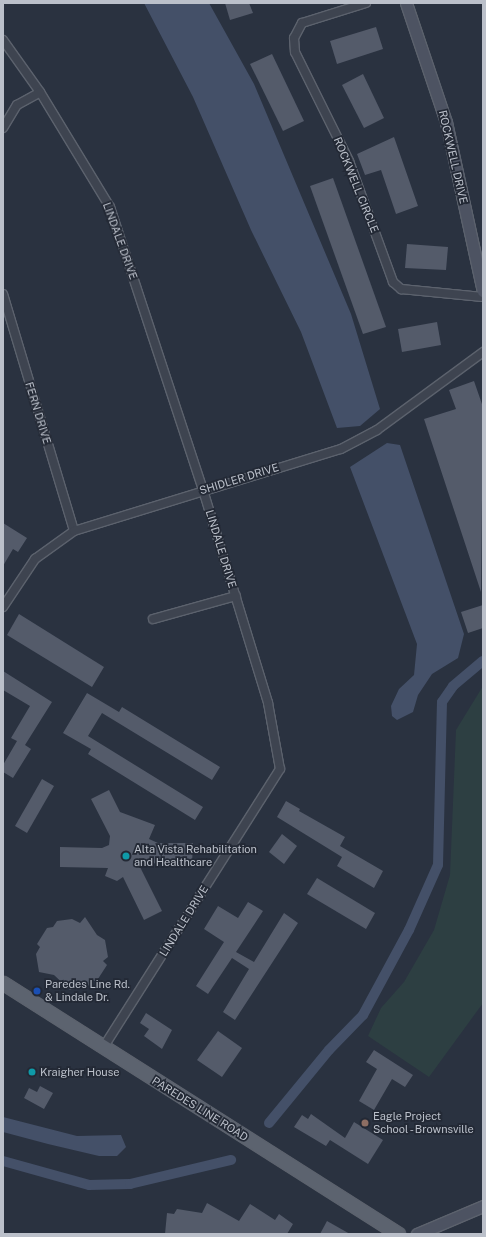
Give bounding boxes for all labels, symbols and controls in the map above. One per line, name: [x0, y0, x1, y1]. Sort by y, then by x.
street label: ROCKWELL DRIVE: [436, 109, 470, 205]
street label: ROCKWELL CIRCLE: [331, 135, 381, 235]
street label: LINDALE DRIVE: [100, 201, 140, 281]
street label: FERN DRIVE: [22, 380, 54, 446]
street label: SHIDLER DRIVE: [198, 461, 280, 497]
street label: LINDALE DRIVE: [203, 508, 239, 590]
place label: Alta Vista Rehabilitation and Healthcare: [134, 843, 257, 869]
marker: Alta Vista Rehabilitation and Healthcare: [121, 851, 131, 861]
street label: LINDALE DRIVE: [157, 883, 211, 959]
place label: Paredes Line Rd. & Lindale Dr.: [45, 978, 130, 1004]
marker: Paredes Line Rd. & Lindale Dr.: [32, 986, 42, 996]
place label: Kraigher House: [40, 1065, 120, 1079]
marker: Kraigher House: [27, 1067, 37, 1077]
street label: PAREDES LINE ROAD: [150, 1074, 250, 1144]
place label: Eagle Project School - Brownsville: [373, 1110, 477, 1136]
marker: Eagle Project School - Brownsville: [360, 1118, 370, 1128]

